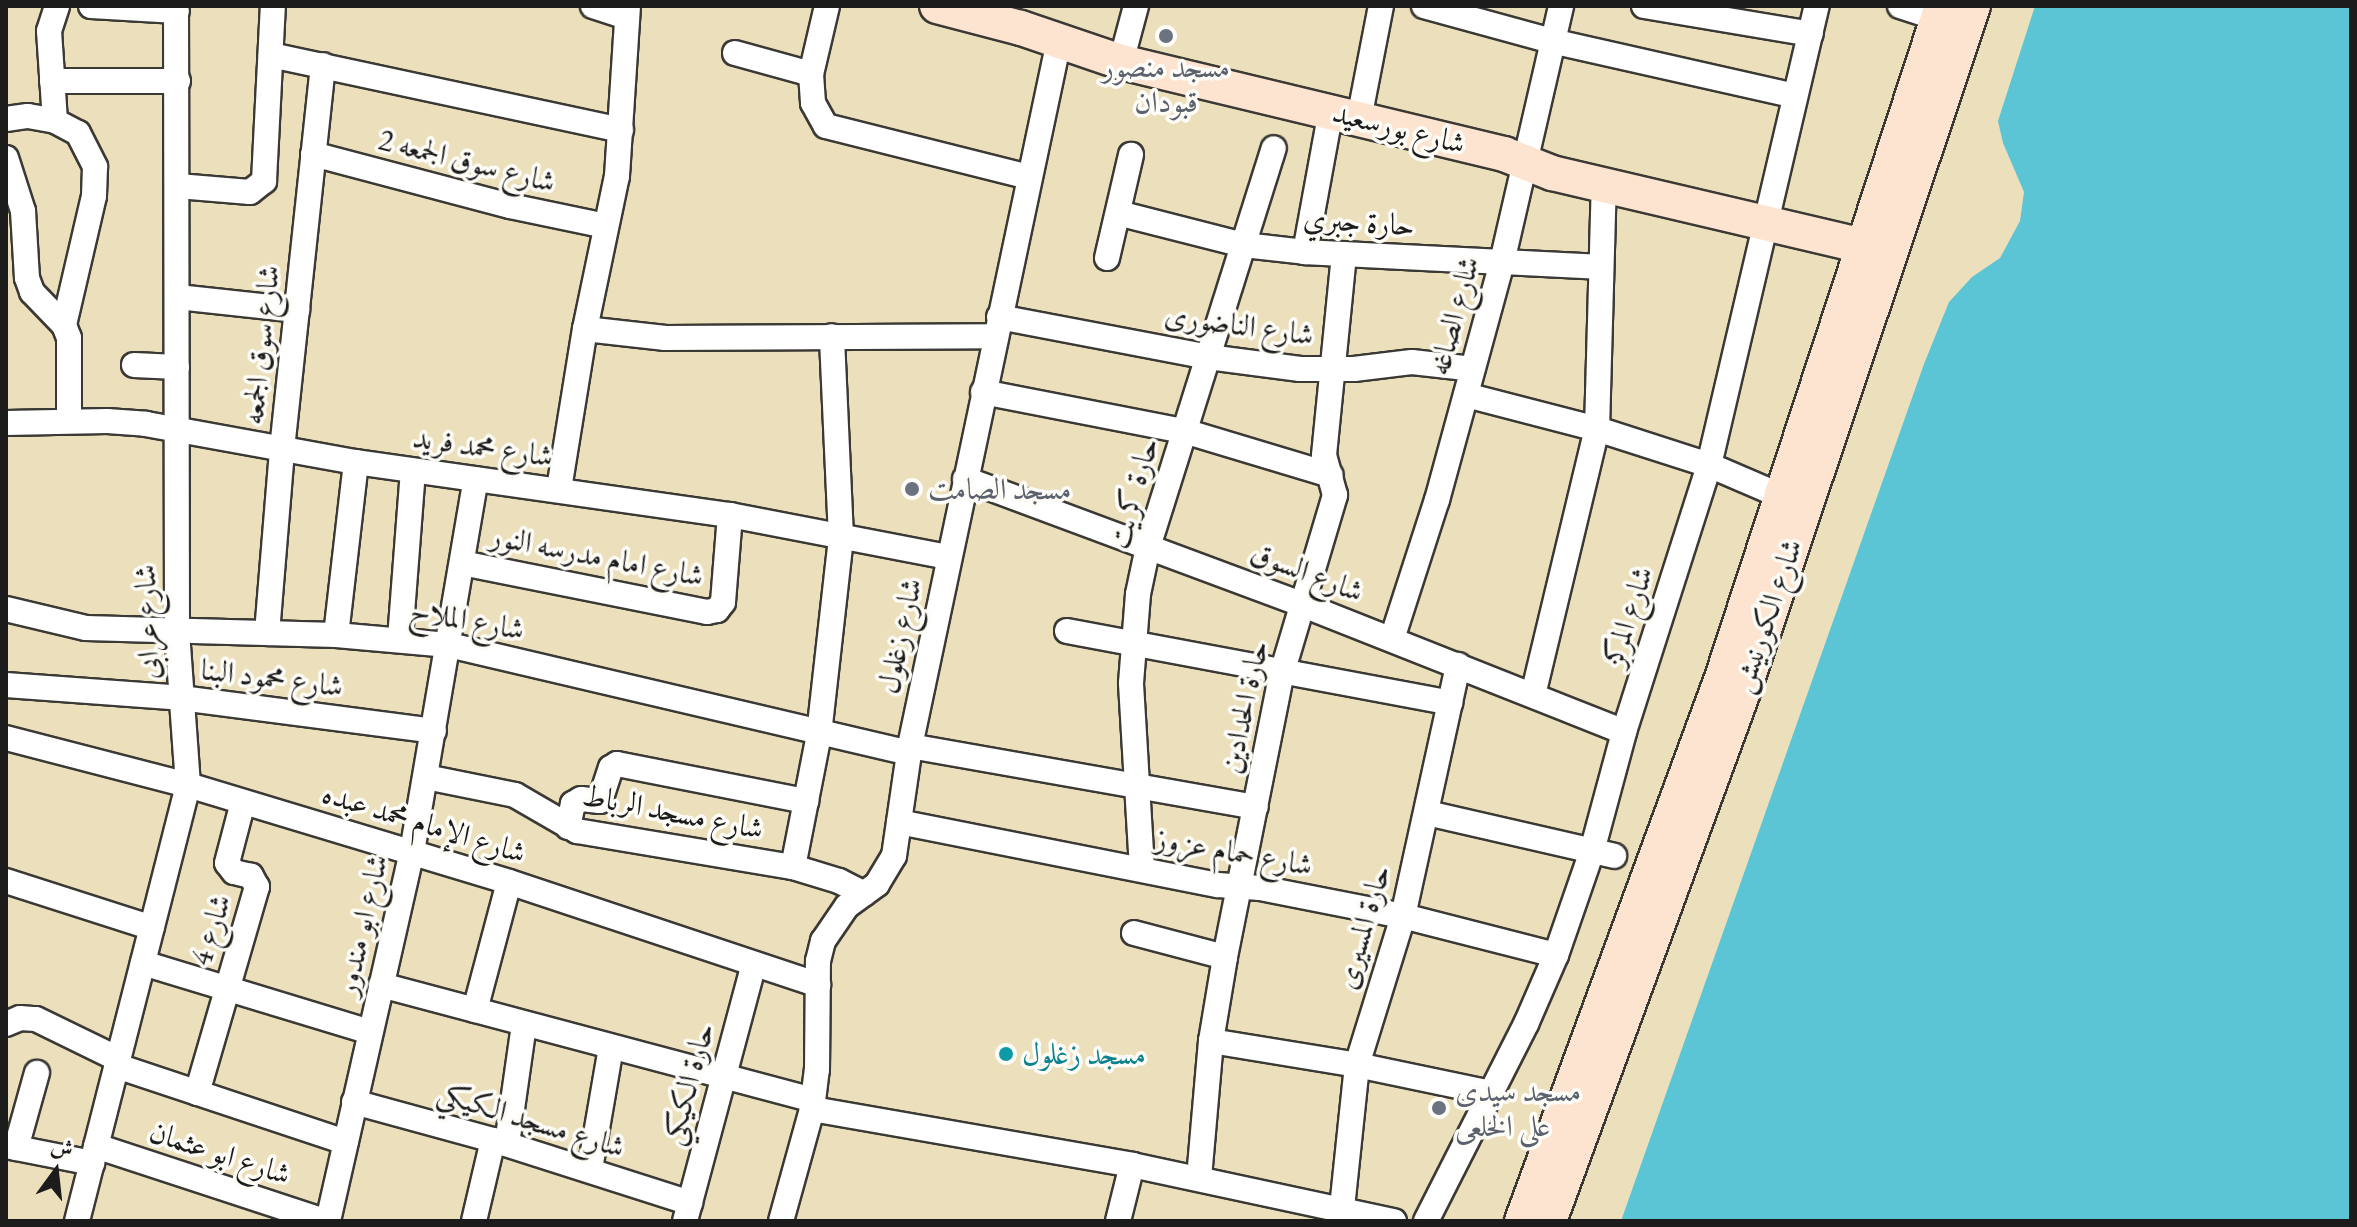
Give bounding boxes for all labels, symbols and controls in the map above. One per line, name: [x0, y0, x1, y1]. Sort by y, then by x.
marker: مسجد منصور قبودان: [1157, 27, 1175, 45]
place label: مسجد منصور قبودان: [1102, 49, 1230, 120]
street label: شارع بورسعيد: [1329, 94, 1469, 162]
street label: شارع سوق الجمعه 2: [375, 122, 559, 200]
street label: حارة جبري: [1302, 200, 1416, 244]
street label: شارع الصاغه: [1421, 253, 1487, 379]
street label: شارع سوق الجمعه: [235, 263, 287, 427]
street label: شارع الناضورى: [1162, 297, 1316, 353]
street label: شارع محمد فريد: [411, 419, 555, 475]
street label: حارة كريت: [1100, 433, 1166, 553]
place label: مسجد الصامت: [928, 471, 1071, 507]
marker: مسجد الصامت: [903, 480, 921, 498]
street label: شارع امام مدرسه النور: [487, 518, 707, 594]
street label: شارع السوق: [1246, 534, 1368, 610]
street label: شارع الكورنيش: [1724, 534, 1810, 698]
street label: شارع المركز: [1595, 562, 1661, 670]
street label: شارع عرابى: [127, 564, 167, 680]
street label: شارع زغلول: [870, 575, 930, 697]
street label: شارع الملاح: [407, 592, 527, 648]
street label: حارة الحدادين: [1212, 637, 1276, 777]
street label: شارع محمود البنا: [199, 651, 345, 705]
street label: شارع الإمام محمد عبده: [318, 775, 530, 871]
street label: شارع مسجد الرباط: [579, 777, 767, 847]
street label: شارع حمام عزوز: [1153, 820, 1315, 884]
street label: شارع ابو مندور: [328, 851, 396, 999]
street label: حارة المسيرى: [1328, 861, 1398, 993]
street label: شارع 4: [183, 890, 239, 970]
street label: حارة الكيكي: [654, 1019, 722, 1149]
place label: مسجد زغلول: [1022, 1036, 1146, 1072]
marker: مسجد زغلول: [997, 1045, 1015, 1063]
place label: مسجد سيدى على الخلعى: [1455, 1073, 1581, 1144]
street label: شارع مسجد الكيكي: [433, 1074, 629, 1166]
marker: مسجد سيدى على الخلعى: [1430, 1099, 1448, 1117]
street label: شارع ابو عثمان: [145, 1113, 295, 1193]
north arrow: [16, 1131, 96, 1211]
text: ش: [48, 1131, 77, 1164]

